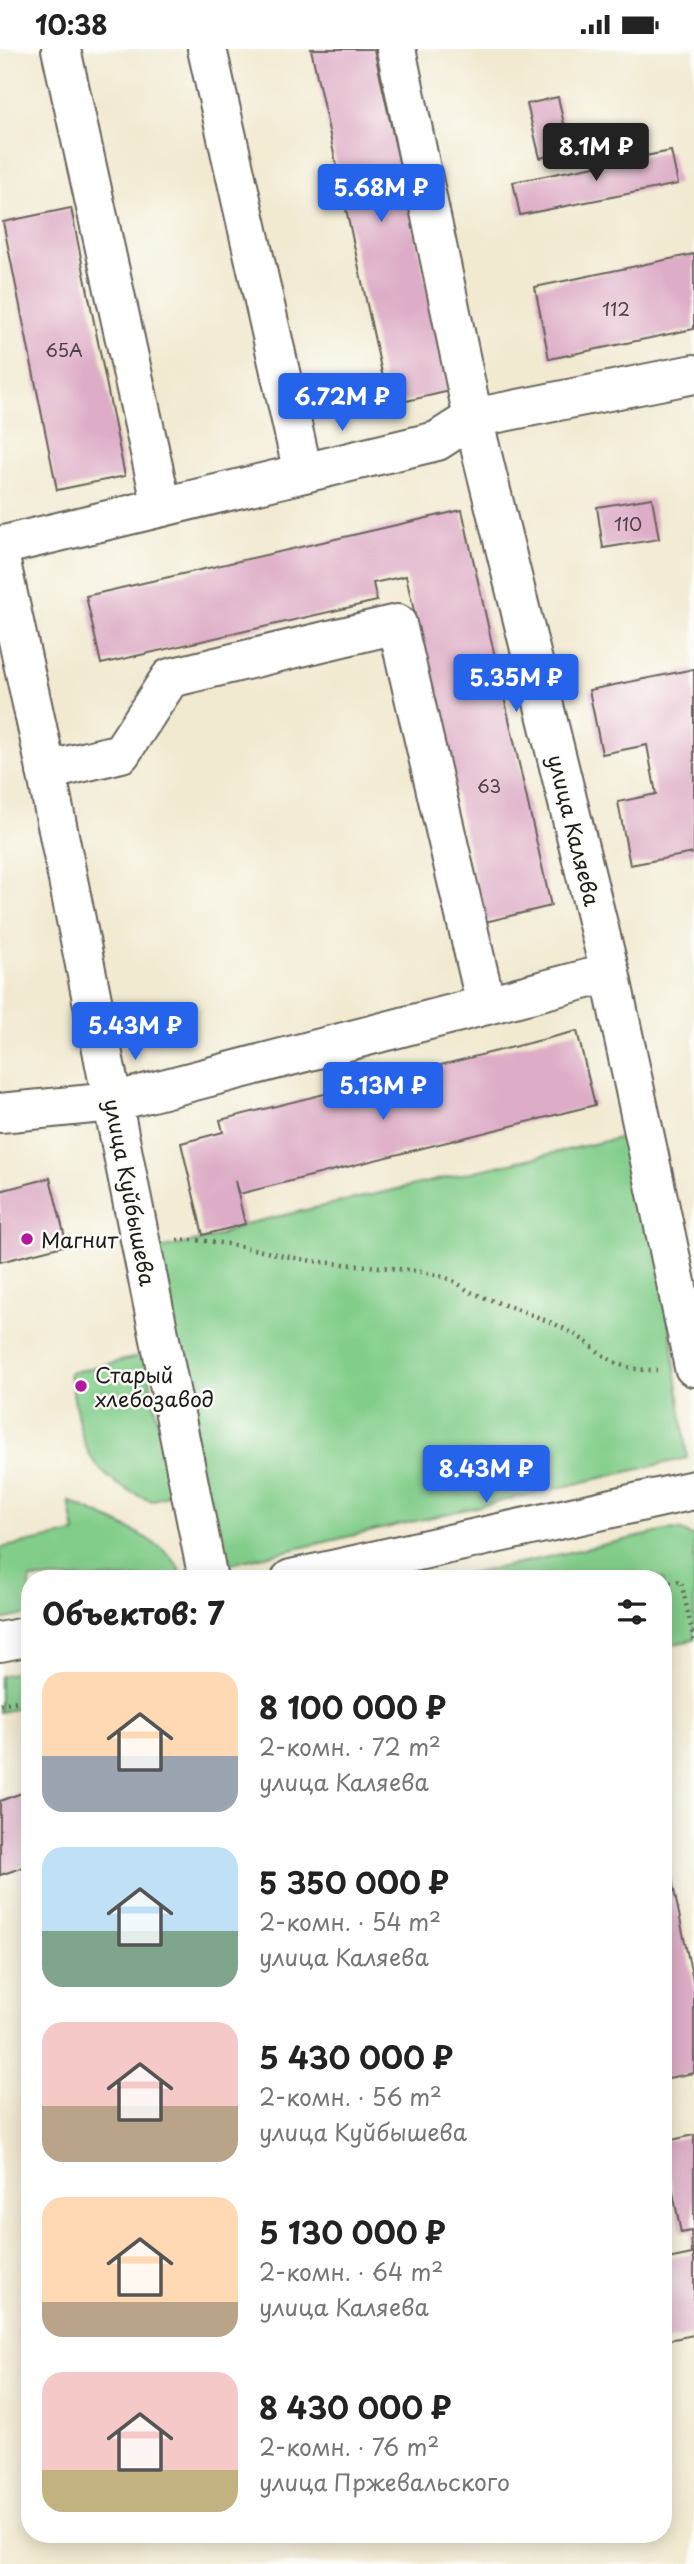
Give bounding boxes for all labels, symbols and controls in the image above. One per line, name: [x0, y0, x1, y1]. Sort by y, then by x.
text: 10:38: [35, 5, 108, 44]
pin: 8.1M ₽: [539, 123, 653, 183]
text: 8.1M ₽: [559, 128, 633, 163]
pin: 5.68M ₽: [316, 165, 446, 224]
text: 5.68M ₽: [334, 169, 428, 204]
house number: 112: [602, 295, 630, 322]
house number: 65А: [45, 336, 83, 363]
pin: 6.72M ₽: [277, 373, 407, 433]
text: 6.72M ₽: [294, 378, 390, 413]
house number: 110: [614, 510, 642, 537]
pin: 5.35M ₽: [451, 655, 581, 714]
text: 5.35M ₽: [469, 659, 563, 694]
street label: улица Каляева: [541, 751, 609, 909]
house number: 63: [477, 772, 501, 799]
pin: 5.43M ₽: [70, 1003, 200, 1062]
text: 5.43M ₽: [88, 1007, 182, 1042]
pin: 5.13M ₽: [318, 1063, 448, 1122]
text: 5.13M ₽: [339, 1067, 427, 1102]
street label: улица Куйбышева: [97, 1096, 165, 1288]
place label: Магнит: [41, 1223, 118, 1255]
marker: Магнит: [19, 1231, 35, 1247]
place label: Старый хлебозавод: [95, 1358, 214, 1414]
marker: Старый хлебозавод: [73, 1378, 89, 1394]
pin: 8.43M ₽: [421, 1445, 551, 1505]
text: 8.43M ₽: [439, 1450, 533, 1485]
text: Объектов: 7: [42, 1590, 225, 1635]
icon: filters: [613, 1593, 651, 1631]
text: 8 100 000 ₽: [259, 1684, 446, 1729]
icon: home: [98, 1700, 182, 1784]
text: 2-комн. · 72 m²: [259, 1729, 441, 1764]
text: улица Каляева: [259, 1764, 429, 1799]
text: 5 350 000 ₽: [259, 1859, 449, 1904]
icon: home: [98, 1875, 182, 1959]
text: 2-комн. · 54 m²: [259, 1904, 441, 1939]
text: улица Каляева: [259, 1939, 429, 1974]
text: 5 430 000 ₽: [259, 2034, 453, 2079]
icon: home: [98, 2050, 182, 2134]
text: 2-комн. · 56 m²: [259, 2079, 442, 2114]
text: улица Куйбышева: [259, 2114, 467, 2149]
text: 5 130 000 ₽: [259, 2209, 446, 2254]
icon: home: [98, 2225, 182, 2309]
text: 2-комн. · 64 m²: [259, 2254, 443, 2289]
text: улица Каляева: [259, 2289, 429, 2324]
text: 8 430 000 ₽: [259, 2384, 451, 2429]
icon: home: [98, 2400, 182, 2484]
text: 2-комн. · 76 m²: [259, 2429, 439, 2464]
text: улица Пржевальского: [259, 2464, 510, 2499]

